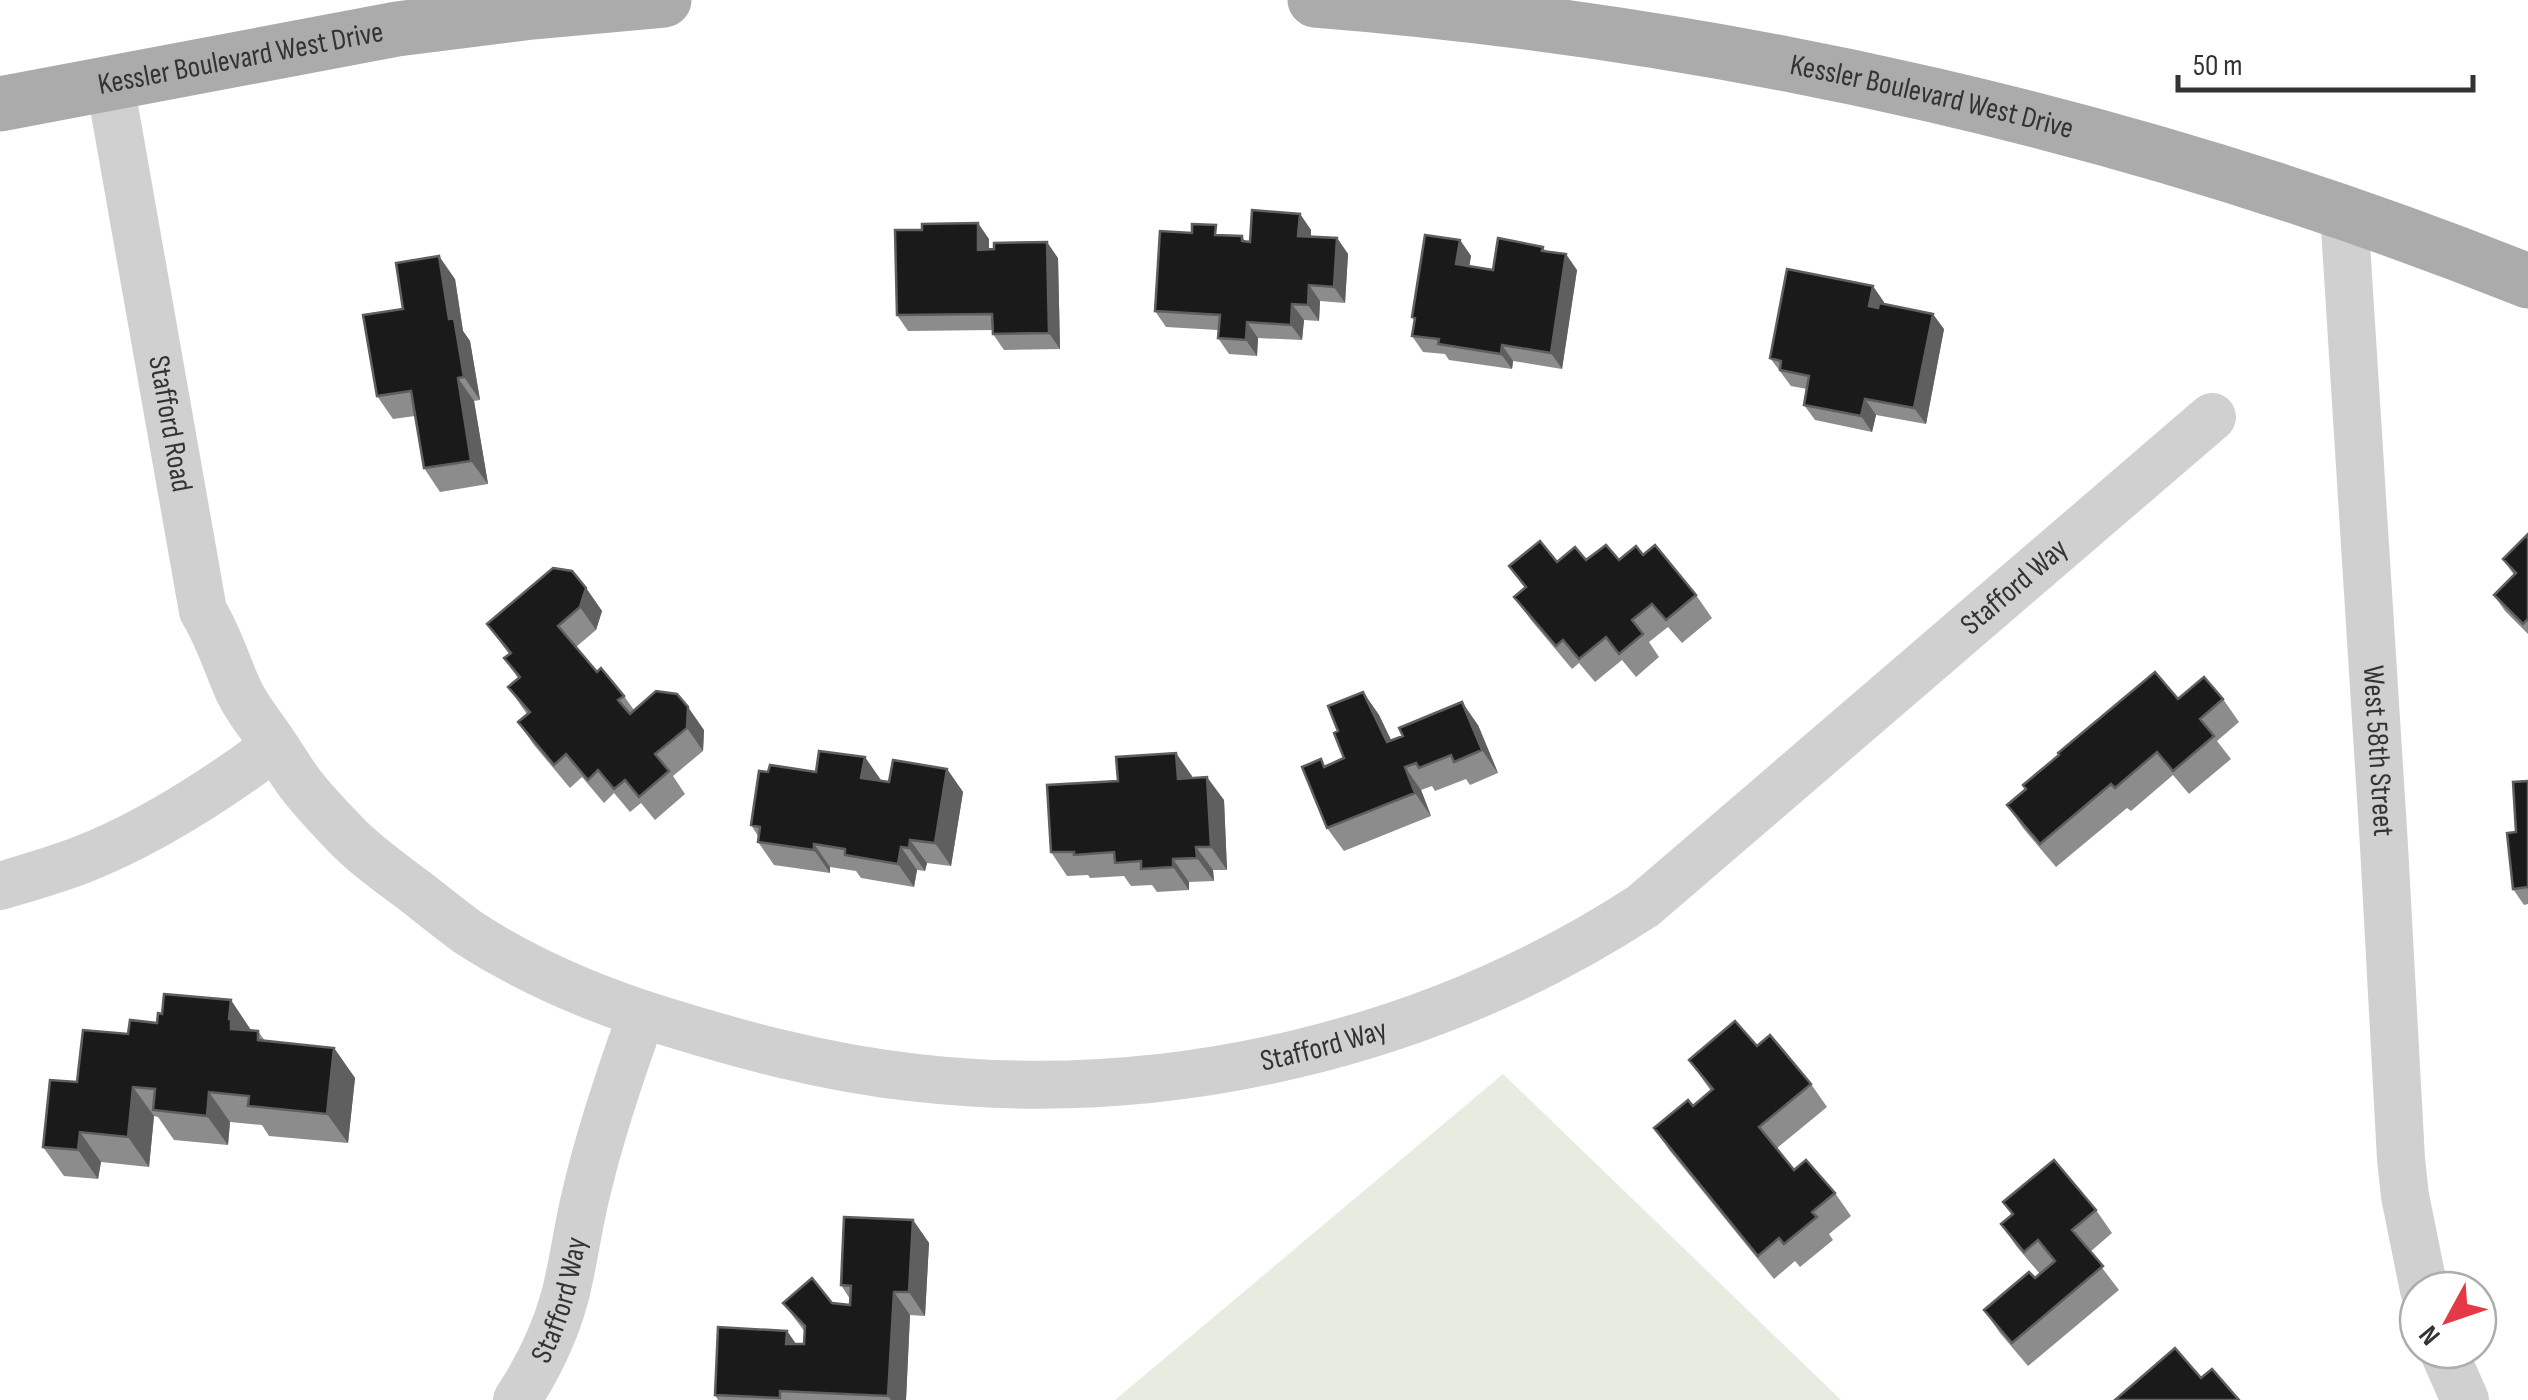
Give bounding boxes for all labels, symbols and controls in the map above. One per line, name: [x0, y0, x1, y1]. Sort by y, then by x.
street label: Kessler Boulevard West Drive: [95, 14, 386, 103]
scale bar: [2178, 30, 2473, 92]
street label: Kessler Boulevard West Drive: [1787, 47, 2077, 147]
text: 50 m: [2193, 48, 2242, 84]
street label: Stafford Road: [140, 353, 200, 495]
street label: Stafford Way: [1953, 531, 2075, 643]
street label: West 58th Street: [2355, 664, 2401, 837]
street label: Stafford Way: [1257, 1011, 1392, 1079]
street label: Stafford Way: [524, 1234, 595, 1369]
north arrow: [2398, 1270, 2498, 1370]
text: N: [2413, 1319, 2447, 1351]

